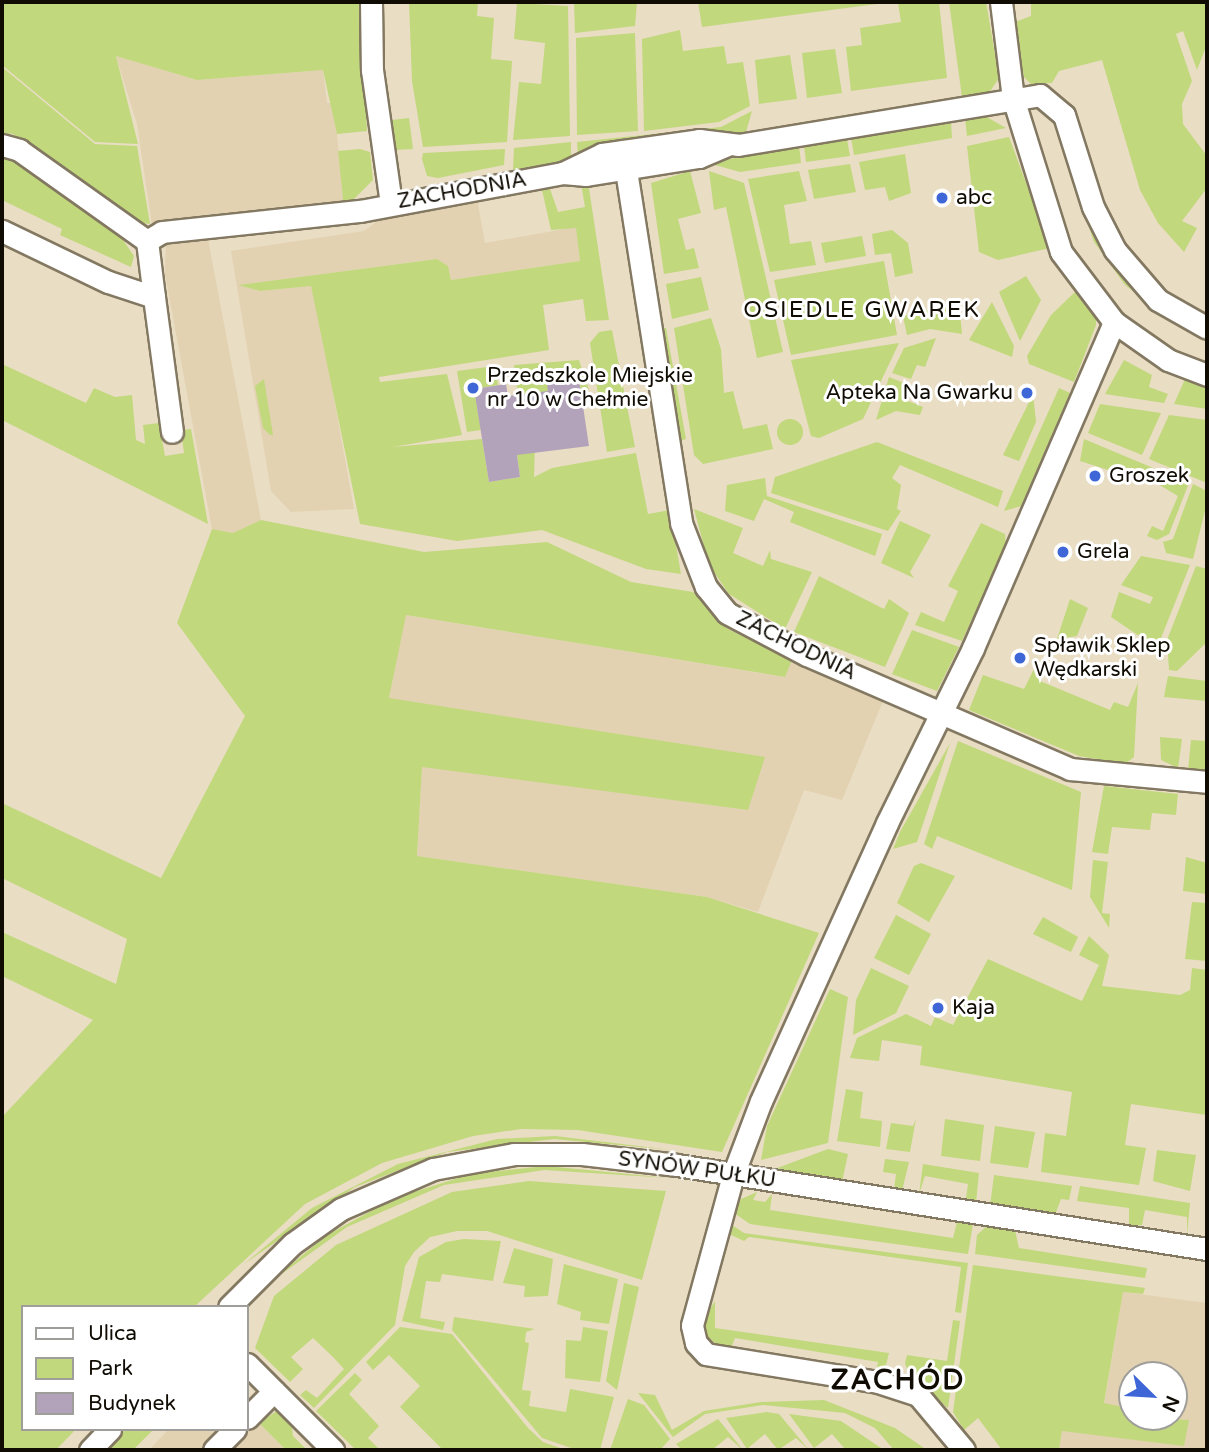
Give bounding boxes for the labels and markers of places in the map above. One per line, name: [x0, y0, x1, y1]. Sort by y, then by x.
place label: abc: [956, 185, 992, 211]
marker: abc: [934, 190, 950, 206]
place label: Przedszkole Miejskie nr 10 w Chełmie: [487, 363, 693, 413]
marker: Przedszkole Miejskie nr 10 w Chełmie: [465, 380, 481, 396]
place label: Apteka Na Gwarku: [825, 380, 1013, 406]
marker: Apteka Na Gwarku: [1019, 385, 1035, 401]
place label: Groszek: [1109, 463, 1189, 489]
marker: Groszek: [1087, 468, 1103, 484]
place label: Grela: [1077, 539, 1130, 565]
marker: Grela: [1055, 544, 1071, 560]
place label: Spławik Sklep Wędkarski: [1034, 633, 1170, 683]
marker: Spławik Sklep Wędkarski: [1012, 650, 1028, 666]
place label: Kaja: [952, 995, 995, 1021]
marker: Kaja: [930, 1000, 946, 1016]

